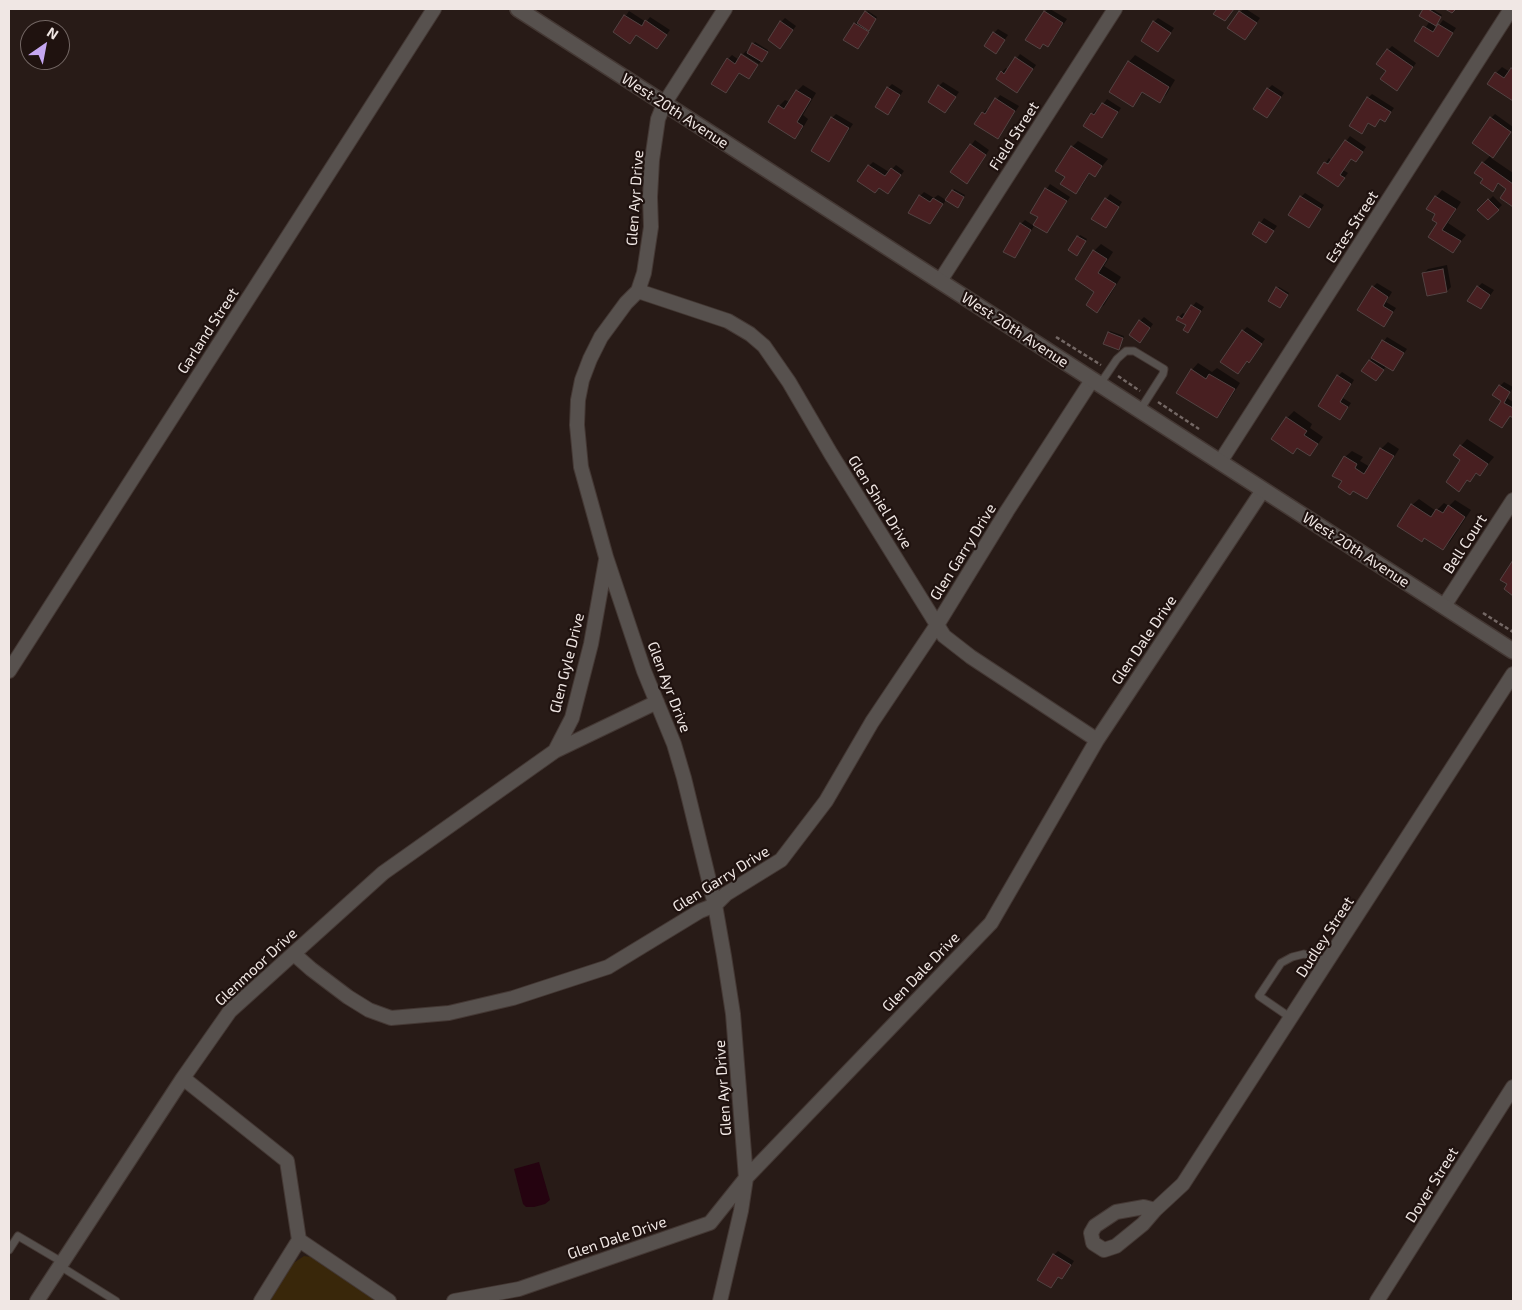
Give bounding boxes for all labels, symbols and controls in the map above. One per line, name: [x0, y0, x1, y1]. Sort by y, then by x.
north arrow: [20, 20, 70, 70]
text: N: [44, 23, 62, 43]
street label: West 20th Avenue: [618, 70, 732, 152]
street label: Field Street: [985, 98, 1043, 174]
street label: Glen Ayr Drive: [623, 150, 647, 246]
street label: Estes Street: [1322, 188, 1382, 266]
street label: Garland Street: [174, 285, 242, 377]
street label: West 20th Avenue: [958, 289, 1072, 371]
street label: Glen Shiel Drive: [844, 452, 916, 552]
street label: Glen Garry Drive: [926, 500, 1000, 604]
street label: West 20th Avenue: [1299, 509, 1413, 591]
street label: Bell Court: [1439, 511, 1491, 577]
street label: Glen Dale Drive: [1108, 592, 1180, 688]
street label: Glen Gyle Drive: [546, 611, 588, 715]
street label: Glen Ayr Drive: [643, 639, 695, 735]
street label: Glen Garry Drive: [669, 842, 773, 916]
street label: Dudley Street: [1292, 893, 1358, 981]
street label: Glenmoor Drive: [211, 924, 301, 1010]
street label: Glen Dale Drive: [879, 928, 963, 1016]
street label: Glen Ayr Drive: [711, 1040, 735, 1136]
street label: Dover Street: [1402, 1144, 1462, 1226]
street label: Glen Dale Drive: [565, 1213, 669, 1263]

